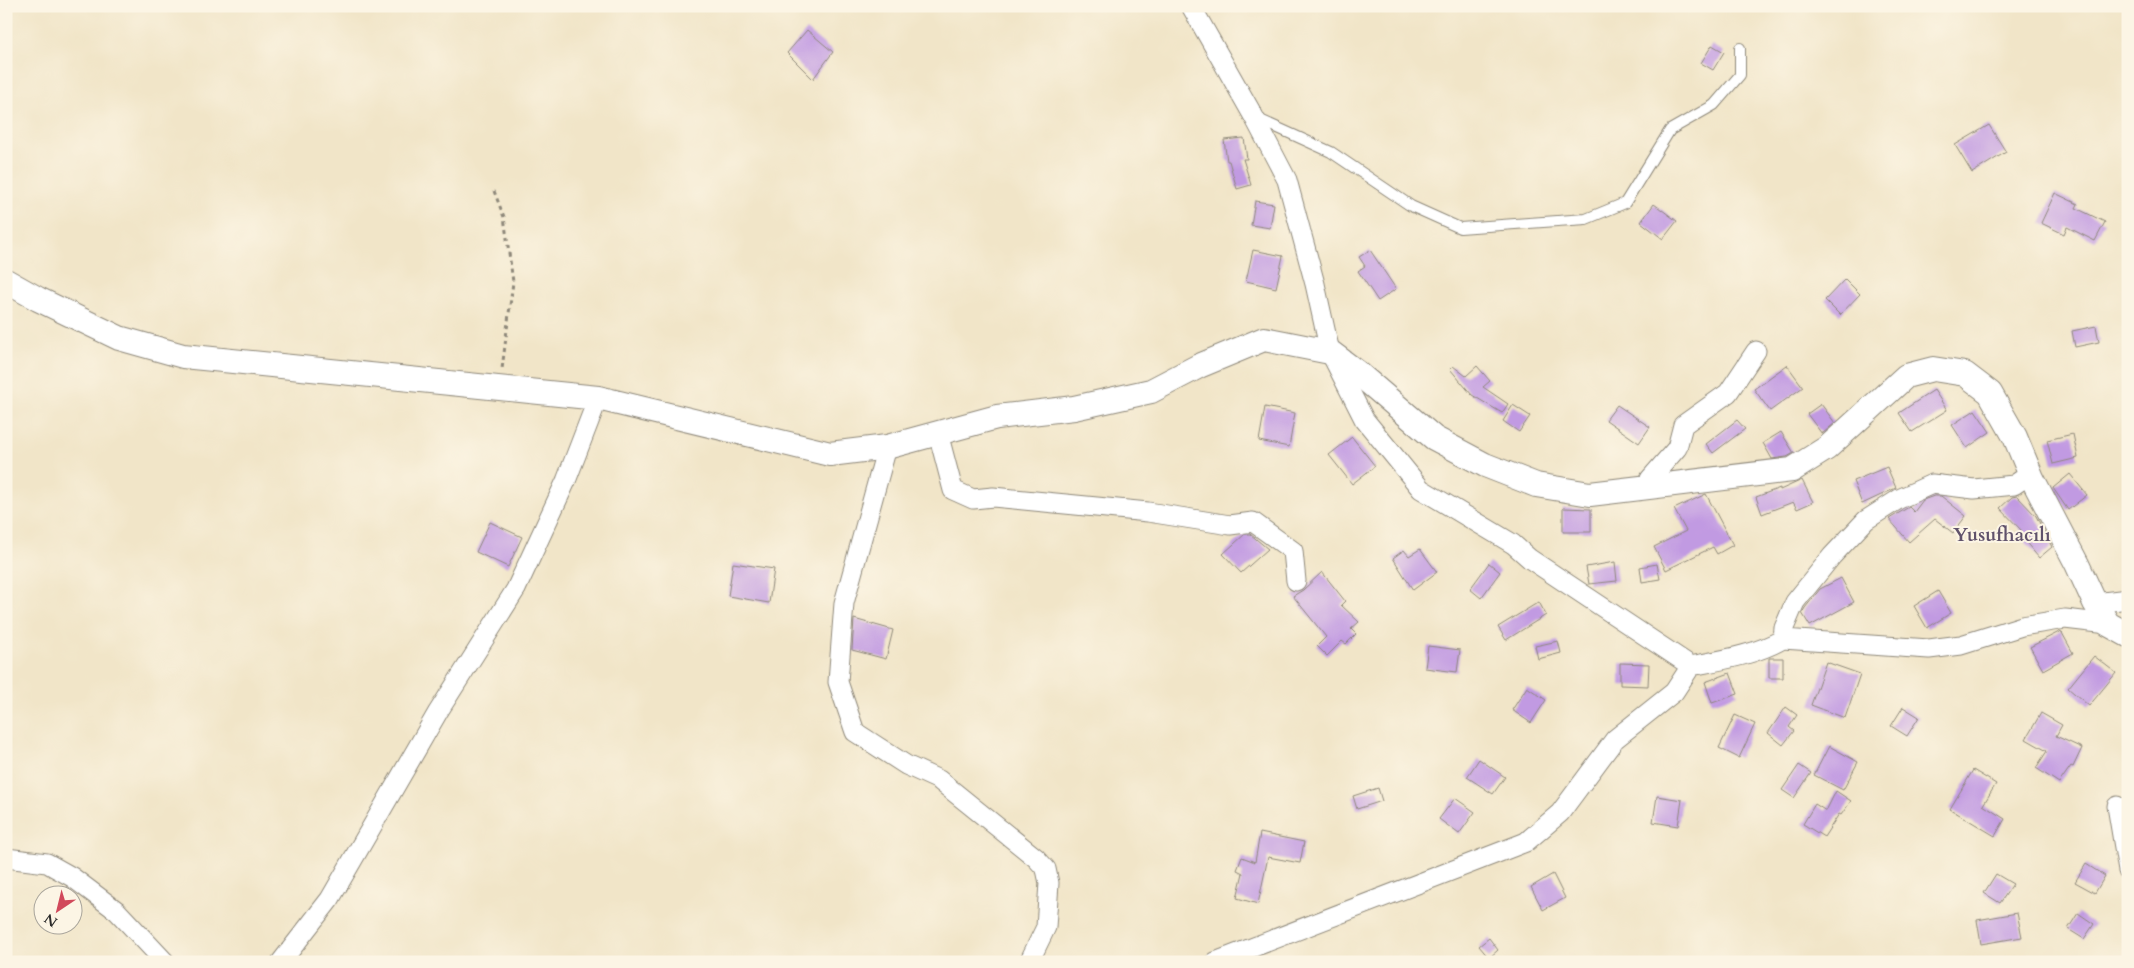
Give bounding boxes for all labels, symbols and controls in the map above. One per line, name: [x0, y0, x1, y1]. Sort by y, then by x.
district label: Yusufhacılı: [1953, 522, 2051, 548]
north arrow: [32, 886, 82, 936]
text: N: [40, 909, 61, 932]

